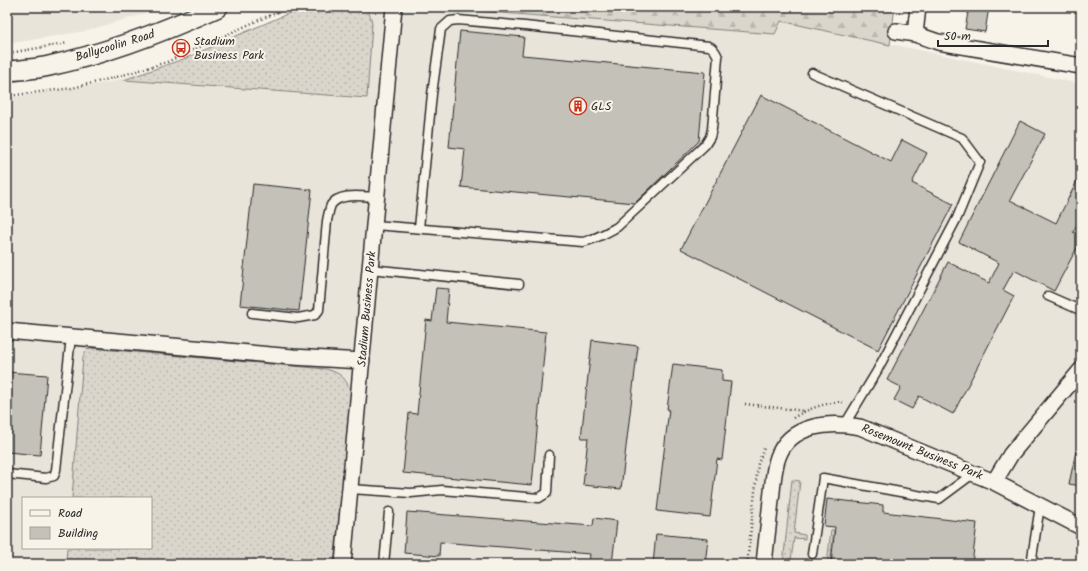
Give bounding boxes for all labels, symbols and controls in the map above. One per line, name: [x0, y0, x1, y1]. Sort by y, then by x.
scale bar: [938, 22, 1048, 48]
street label: Ballycoolin Road: [73, 25, 158, 67]
text: 50 m: [944, 27, 971, 46]
place label: Stadium Business Park: [194, 32, 264, 65]
bus stop icon: Stadium Business Park: [171, 38, 191, 58]
building icon: GLS: [568, 96, 588, 116]
place label: GLS: [591, 97, 612, 116]
street label: Stadium Business Park: [352, 250, 382, 367]
street label: Rosemount Business Park: [858, 419, 986, 485]
legend: [22, 497, 152, 549]
text: Road: [58, 504, 83, 523]
text: Building: [58, 524, 98, 543]

